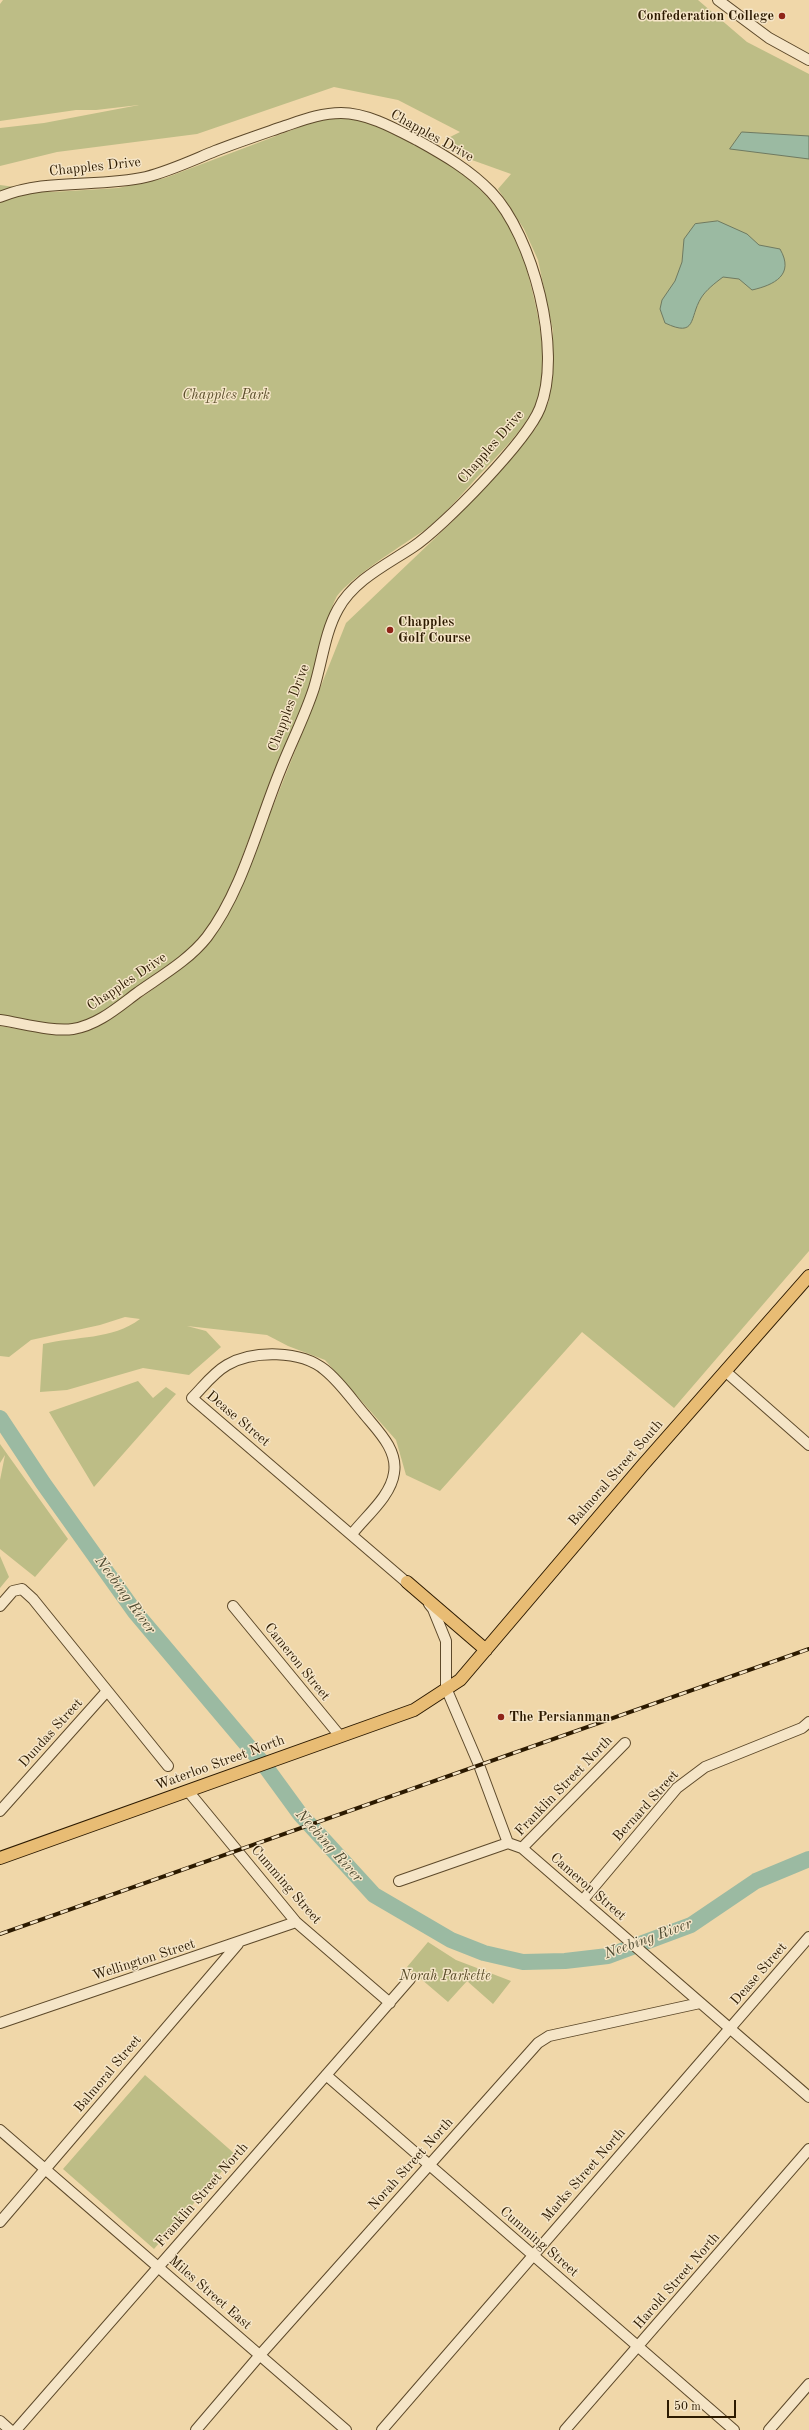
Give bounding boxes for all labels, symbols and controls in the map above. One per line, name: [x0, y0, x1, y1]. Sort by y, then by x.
place label: Confederation College: [637, 8, 774, 24]
marker: Confederation College: [777, 11, 787, 21]
street label: Chapples Drive: [388, 106, 476, 166]
street label: Chapples Drive: [48, 154, 142, 180]
park label: Chapples Park: [182, 387, 270, 403]
street label: Chapples Drive: [454, 407, 528, 487]
place label: Chapples Golf Course: [398, 614, 471, 646]
marker: Chapples Golf Course: [385, 625, 395, 635]
street label: Chapples Drive: [265, 662, 313, 754]
street label: Chapples Drive: [84, 949, 170, 1015]
street label: Dease Street: [203, 1388, 273, 1450]
street label: Balmoral Street South: [565, 1416, 667, 1530]
water label: Neebing River: [91, 1553, 159, 1637]
street label: Cameron Street: [261, 1620, 333, 1704]
street label: Dundas Street: [16, 1695, 86, 1771]
place label: The Persianman: [509, 1709, 610, 1725]
marker: The Persianman: [496, 1712, 506, 1722]
street label: Waterloo Street North: [153, 1732, 287, 1794]
street label: Franklin Street North: [512, 1732, 616, 1840]
street label: Bernard Street: [610, 1767, 682, 1845]
water label: Neebing River: [292, 1806, 366, 1886]
street label: Cumming Street: [247, 1842, 325, 1928]
street label: Cameron Street: [547, 1849, 629, 1925]
water label: Neebing River: [602, 1915, 694, 1963]
street label: Wellington Street: [91, 1935, 197, 1985]
street label: Dease Street: [727, 1939, 791, 2009]
park label: Norah Parkette: [399, 1968, 491, 1984]
street label: Balmoral Street: [71, 2032, 145, 2116]
street label: Norah Street North: [365, 2114, 457, 2214]
street label: Marks Street North: [539, 2125, 629, 2225]
street label: Franklin Street North: [152, 2139, 252, 2251]
street label: Cumming Street: [496, 2203, 582, 2281]
street label: Harold Street North: [630, 2229, 724, 2333]
street label: Miles Street East: [165, 2252, 255, 2334]
scale bar: [669, 2392, 738, 2418]
text: 50 m: [674, 2401, 701, 2413]

